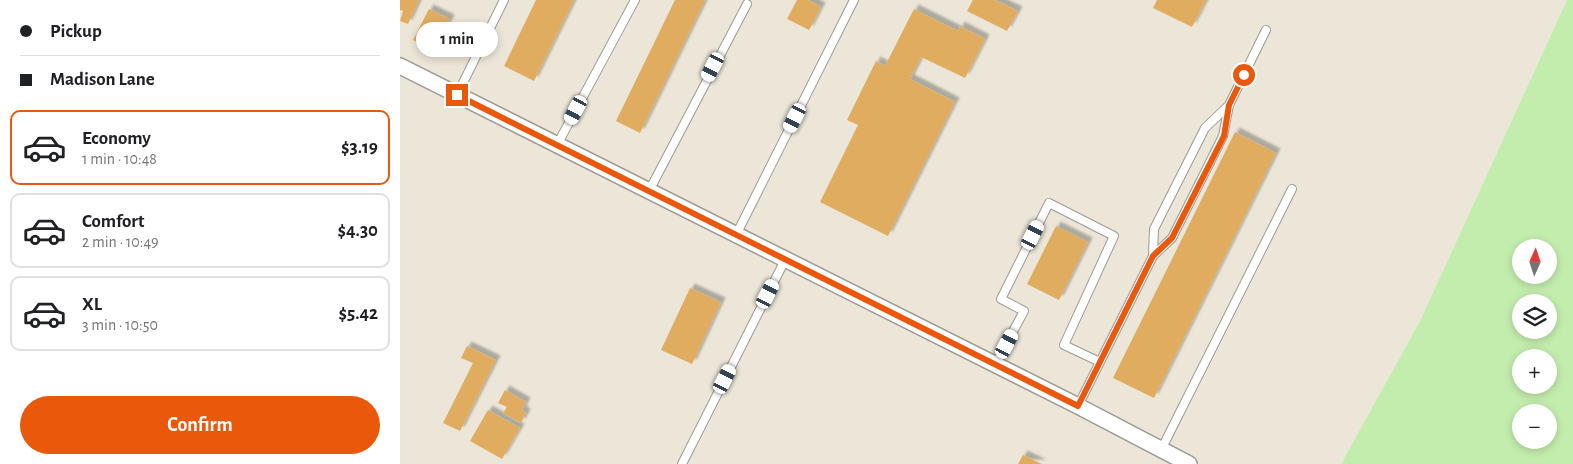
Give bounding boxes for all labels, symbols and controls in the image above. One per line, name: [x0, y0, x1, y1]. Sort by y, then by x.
text: Pickup: [50, 22, 102, 41]
callout: 1 min: [416, 22, 498, 58]
text: 1 min: [440, 31, 474, 47]
car: [699, 50, 726, 84]
route start: [1233, 64, 1255, 86]
text: Madison Lane: [50, 70, 155, 89]
route end: [446, 84, 468, 106]
car: [562, 93, 589, 127]
car: [781, 101, 808, 135]
icon: car: [22, 125, 67, 170]
text: Economy: [82, 129, 151, 148]
text: $3.19: [341, 138, 378, 157]
text: 1 min · 10:48: [82, 151, 157, 167]
icon: car: [22, 208, 67, 253]
text: Comfort: [82, 212, 144, 231]
car: [1019, 218, 1046, 252]
text: $4.30: [337, 221, 378, 240]
text: 2 min · 10:49: [82, 234, 159, 250]
north arrow: [1512, 239, 1558, 284]
map controls: [1512, 239, 1557, 449]
car: [754, 277, 781, 311]
icon: car: [22, 291, 67, 336]
button: layers: [1512, 294, 1557, 339]
text: XL: [82, 295, 102, 314]
text: $5.42: [338, 304, 378, 323]
text: 3 min · 10:50: [82, 317, 158, 333]
car: [993, 327, 1020, 361]
button: +: [1512, 349, 1557, 394]
car: [711, 362, 738, 396]
button: Confirm: [20, 396, 380, 454]
button: −: [1512, 404, 1557, 449]

